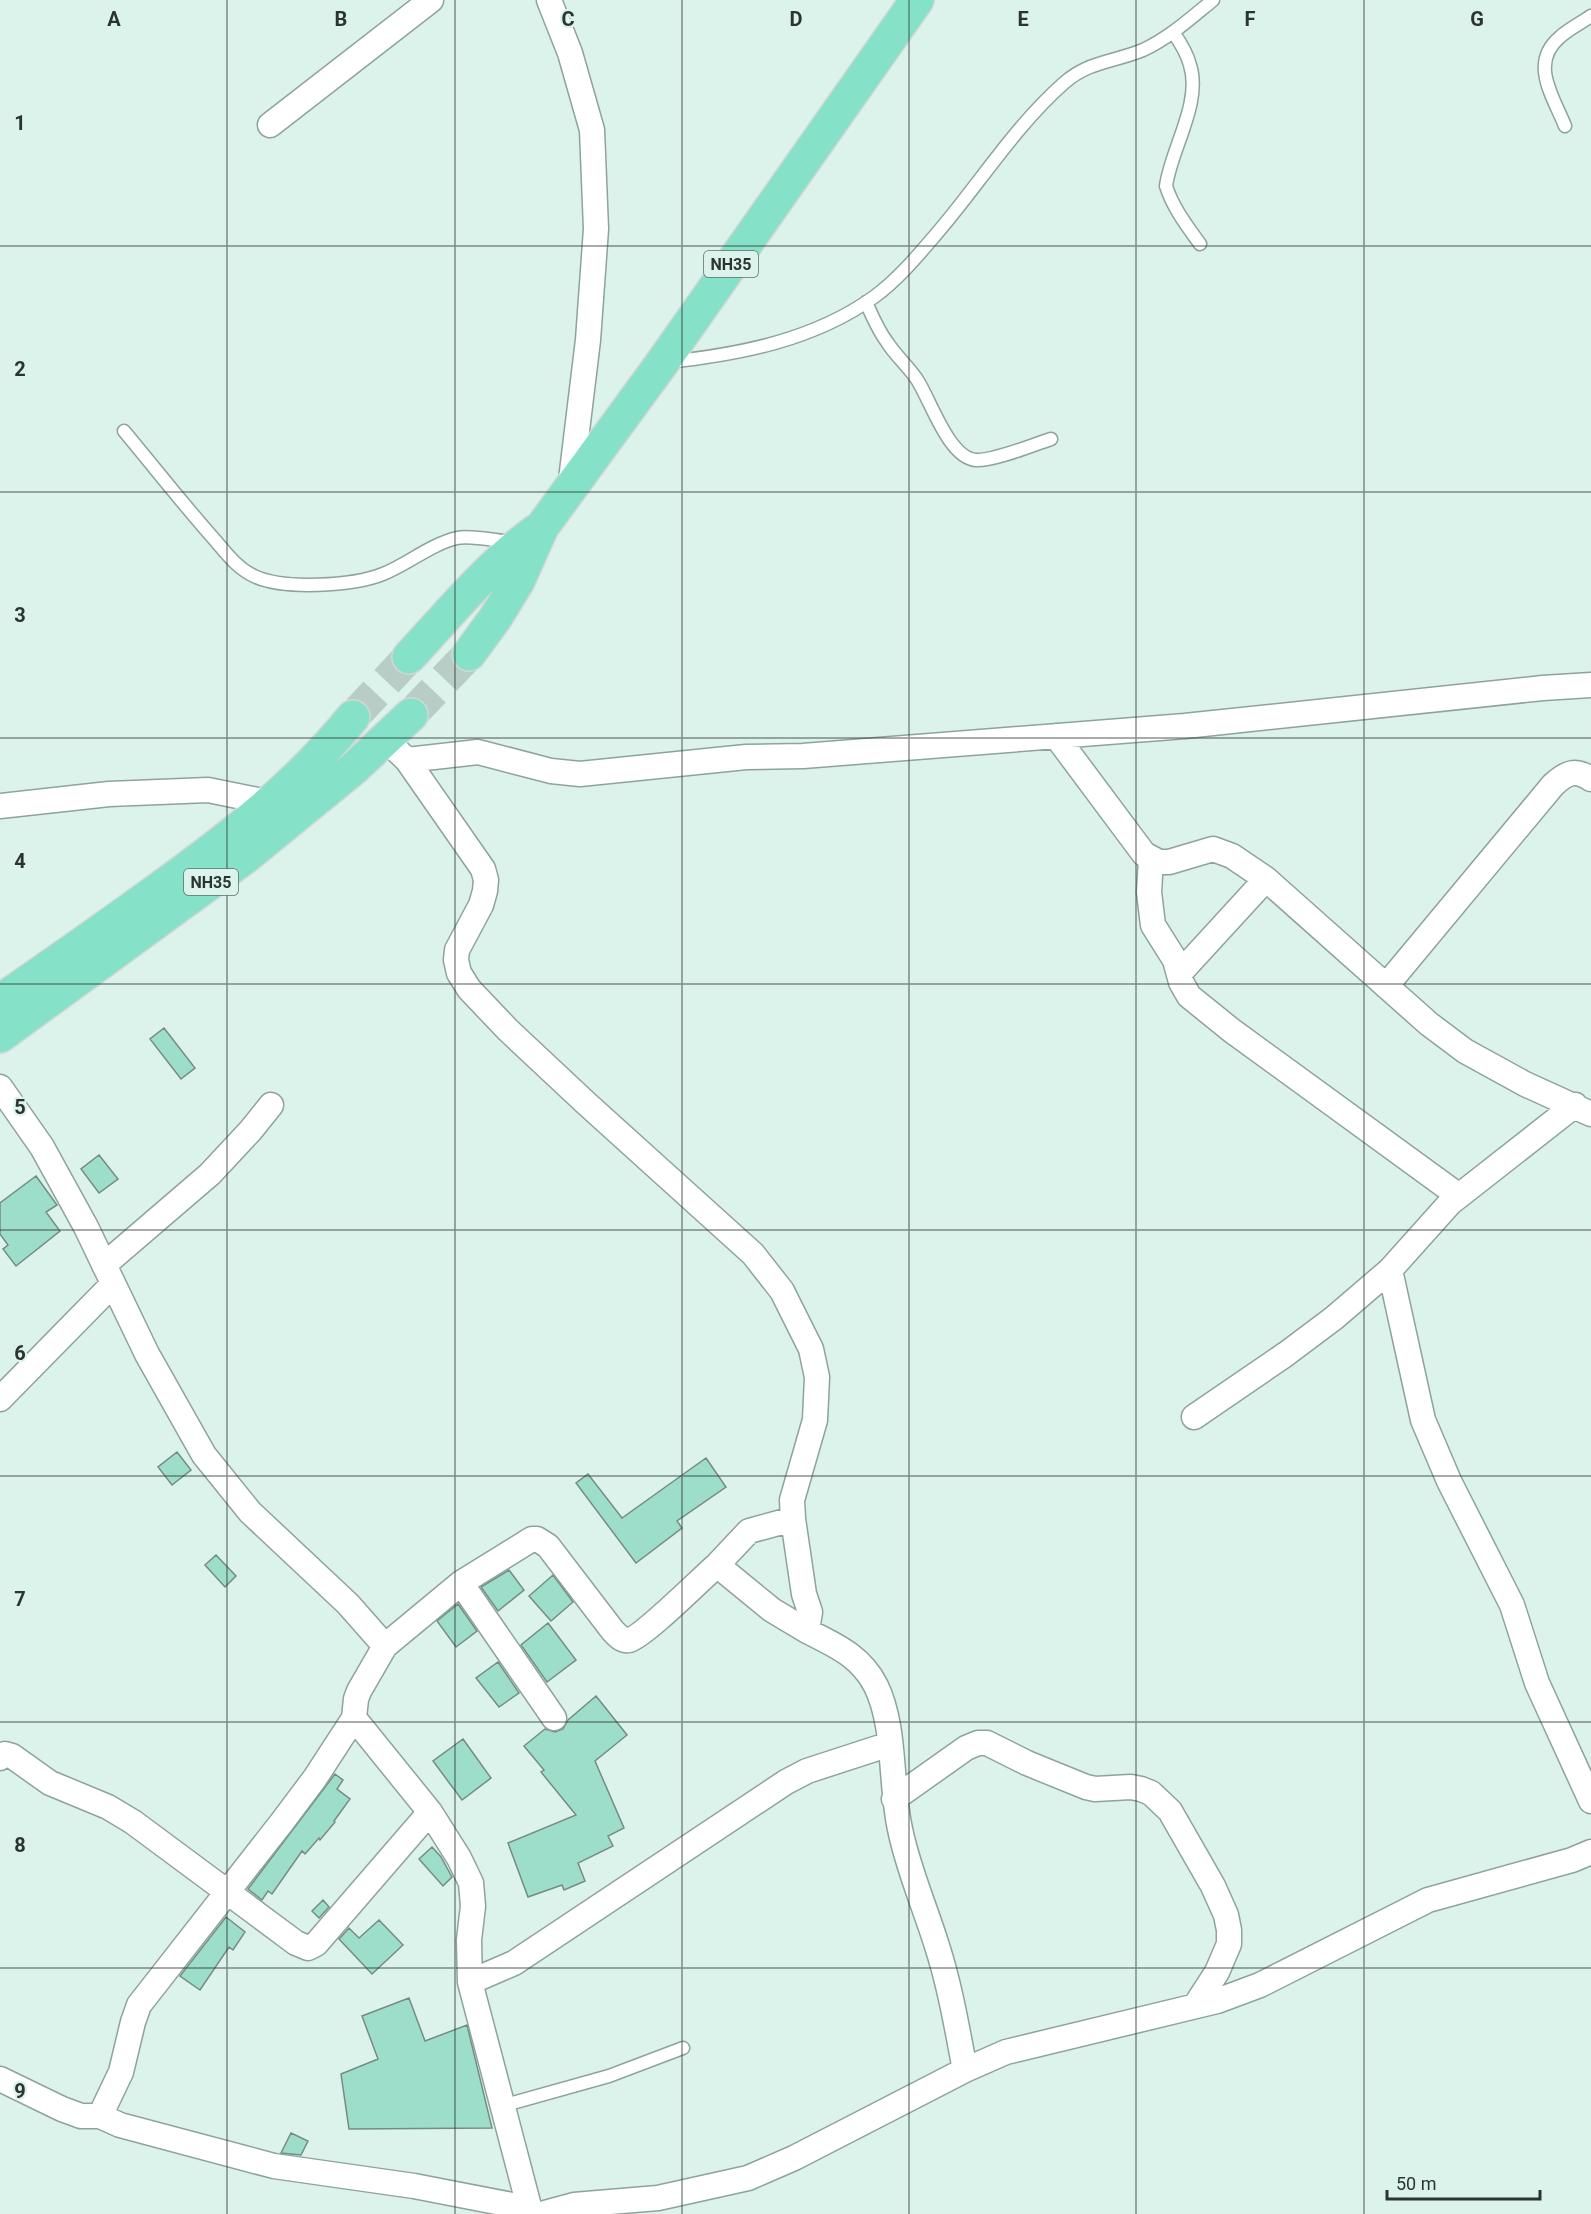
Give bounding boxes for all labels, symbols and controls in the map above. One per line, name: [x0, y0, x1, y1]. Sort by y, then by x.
text: A: [107, 7, 121, 31]
text: B: [335, 7, 347, 31]
text: C: [561, 7, 575, 31]
text: D: [790, 7, 803, 31]
text: E: [1017, 7, 1029, 31]
text: F: [1245, 7, 1256, 31]
text: G: [1470, 7, 1484, 31]
text: 1: [14, 111, 26, 135]
road number: NH35: [704, 251, 758, 277]
text: 2: [14, 357, 26, 381]
text: 3: [14, 603, 26, 627]
text: 4: [14, 849, 26, 873]
road number: NH35: [184, 869, 238, 895]
text: 5: [14, 1095, 26, 1119]
text: 6: [14, 1341, 26, 1365]
text: 7: [14, 1587, 26, 1611]
text: 8: [14, 1833, 26, 1857]
text: 9: [14, 2079, 26, 2103]
scale bar: [1387, 2163, 1540, 2201]
text: 50 m: [1396, 2173, 1436, 2194]

